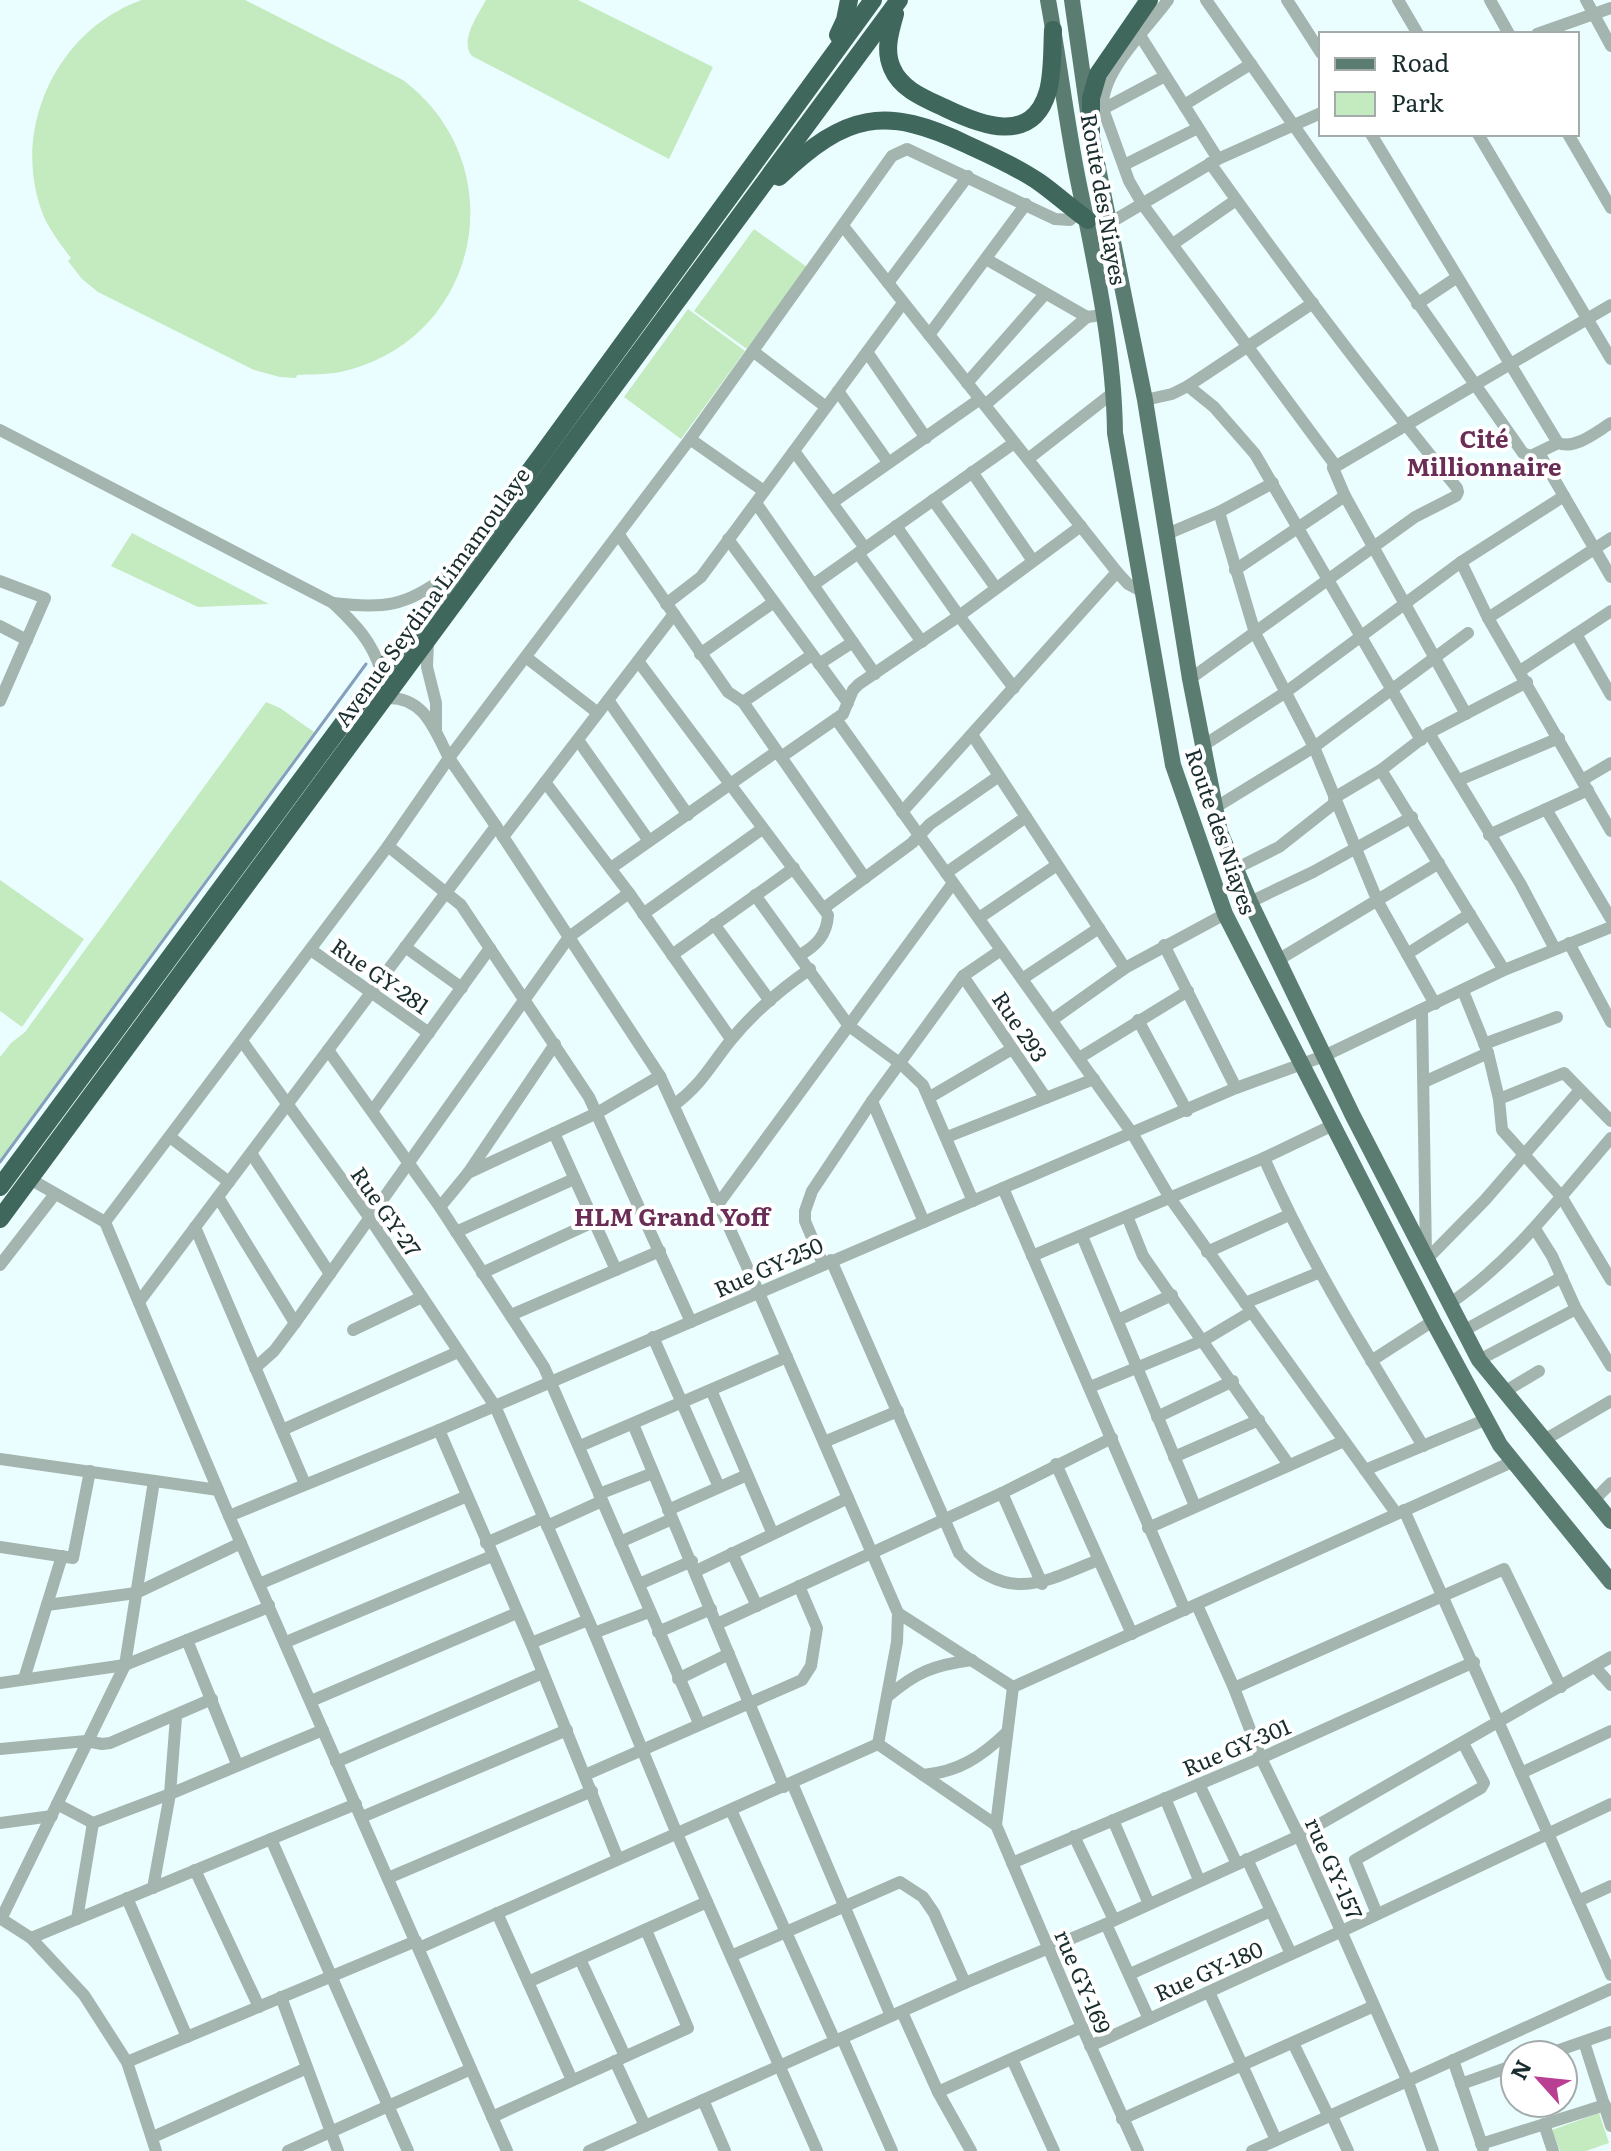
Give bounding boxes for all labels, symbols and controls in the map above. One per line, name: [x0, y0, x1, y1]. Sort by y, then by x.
legend: [1319, 32, 1579, 136]
text: Road: [1391, 44, 1450, 79]
text: Park: [1391, 84, 1444, 119]
street label: Route des Niayes: [1074, 111, 1136, 287]
district label: Cité Millionnaire: [1406, 420, 1562, 483]
street label: Avenue Seydina Limamoulaye: [326, 459, 536, 733]
street label: Route des Niayes: [1178, 744, 1266, 918]
street label: Rue GY-281: [325, 929, 437, 1021]
street label: Rue 293: [985, 984, 1057, 1068]
street label: Rue GY-27: [344, 1159, 430, 1263]
district label: HLM Grand Yoff: [574, 1198, 773, 1233]
street label: Rue GY-250: [708, 1227, 828, 1305]
street label: Rue GY-301: [1177, 1708, 1295, 1784]
street label: rue GY-157: [1298, 1812, 1372, 1924]
street label: rue GY-169: [1047, 1924, 1121, 2038]
street label: Rue GY-180: [1148, 1931, 1268, 2009]
north arrow: [1499, 2039, 1579, 2119]
text: N: [1501, 2054, 1539, 2085]

